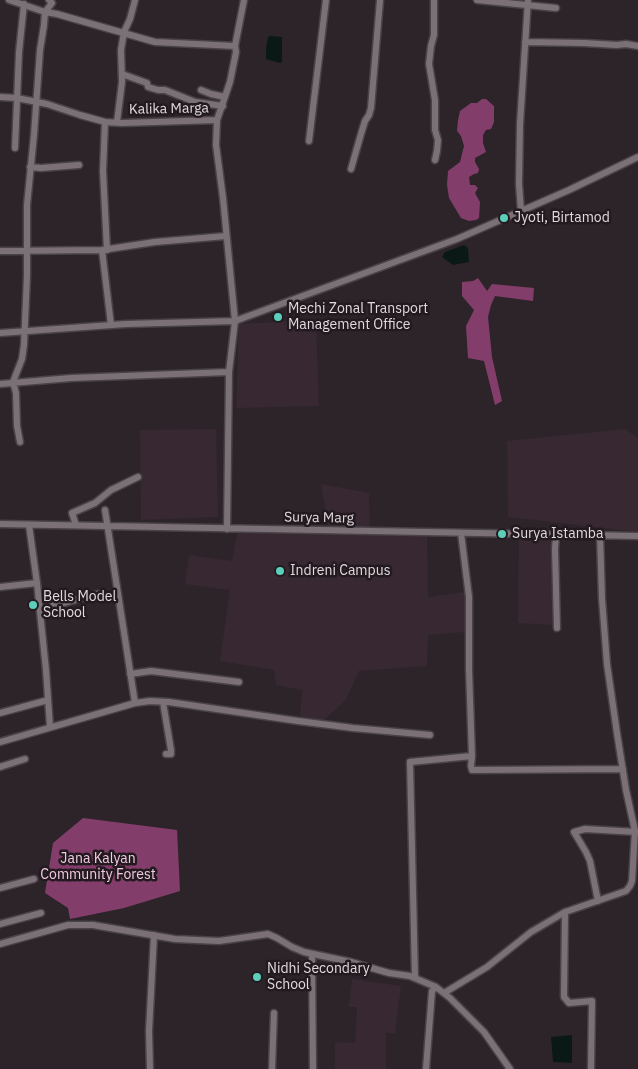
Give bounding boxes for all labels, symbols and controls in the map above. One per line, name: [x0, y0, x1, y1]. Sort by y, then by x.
street label: Kalika Marga: [129, 100, 209, 118]
place label: Jyoti, Birtamod: [514, 210, 610, 226]
marker: Jyoti, Birtamod: [498, 212, 510, 224]
place label: Mechi Zonal Transport Management Office: [288, 301, 428, 334]
marker: Mechi Zonal Transport Management Office: [272, 311, 284, 323]
street label: Surya Marg: [284, 509, 354, 527]
place label: Surya Istamba: [512, 526, 603, 542]
marker: Surya Istamba: [496, 528, 508, 540]
place label: Indreni Campus: [290, 563, 390, 579]
marker: Indreni Campus: [274, 565, 286, 577]
place label: Bells Model School: [43, 589, 116, 622]
marker: Bells Model School: [27, 599, 39, 611]
park label: Jana Kalyan Community Forest: [40, 851, 156, 884]
place label: Nidhi Secondary School: [267, 961, 370, 994]
marker: Nidhi Secondary School: [251, 971, 263, 983]

